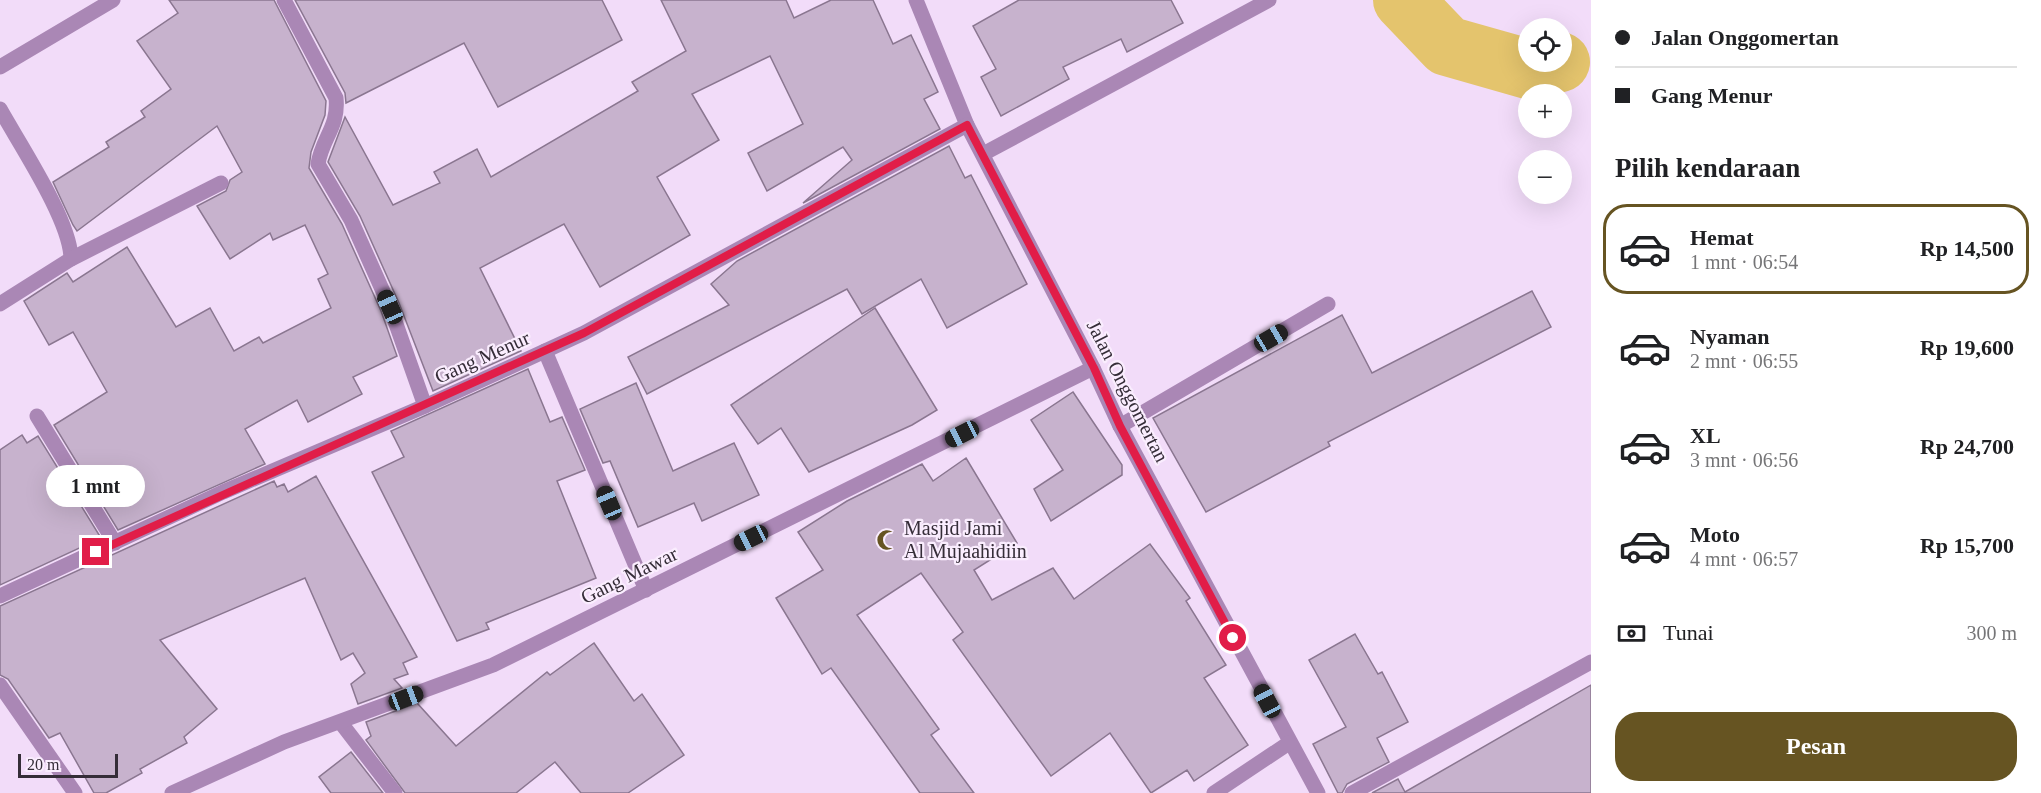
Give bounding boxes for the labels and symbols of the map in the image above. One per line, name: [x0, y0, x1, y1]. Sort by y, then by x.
car: [374, 287, 406, 327]
street label: Jalan Onggomertan: [1082, 316, 1173, 466]
car: [1251, 321, 1291, 355]
street label: Gang Menur: [431, 326, 534, 389]
car: [942, 418, 982, 450]
callout: 1 mnt: [46, 465, 146, 507]
car: [594, 483, 624, 523]
place label: Masjid Jami Al Mujaahidiin: [904, 517, 1027, 563]
car: [731, 522, 771, 554]
mosque icon: Masjid Jami Al Mujaahidiin: [875, 528, 899, 552]
route end: [82, 538, 109, 565]
street label: Gang Mawar: [577, 542, 682, 609]
route start: [1219, 624, 1246, 651]
car: [1251, 681, 1283, 721]
car: [386, 683, 426, 713]
scale bar: [18, 751, 118, 778]

